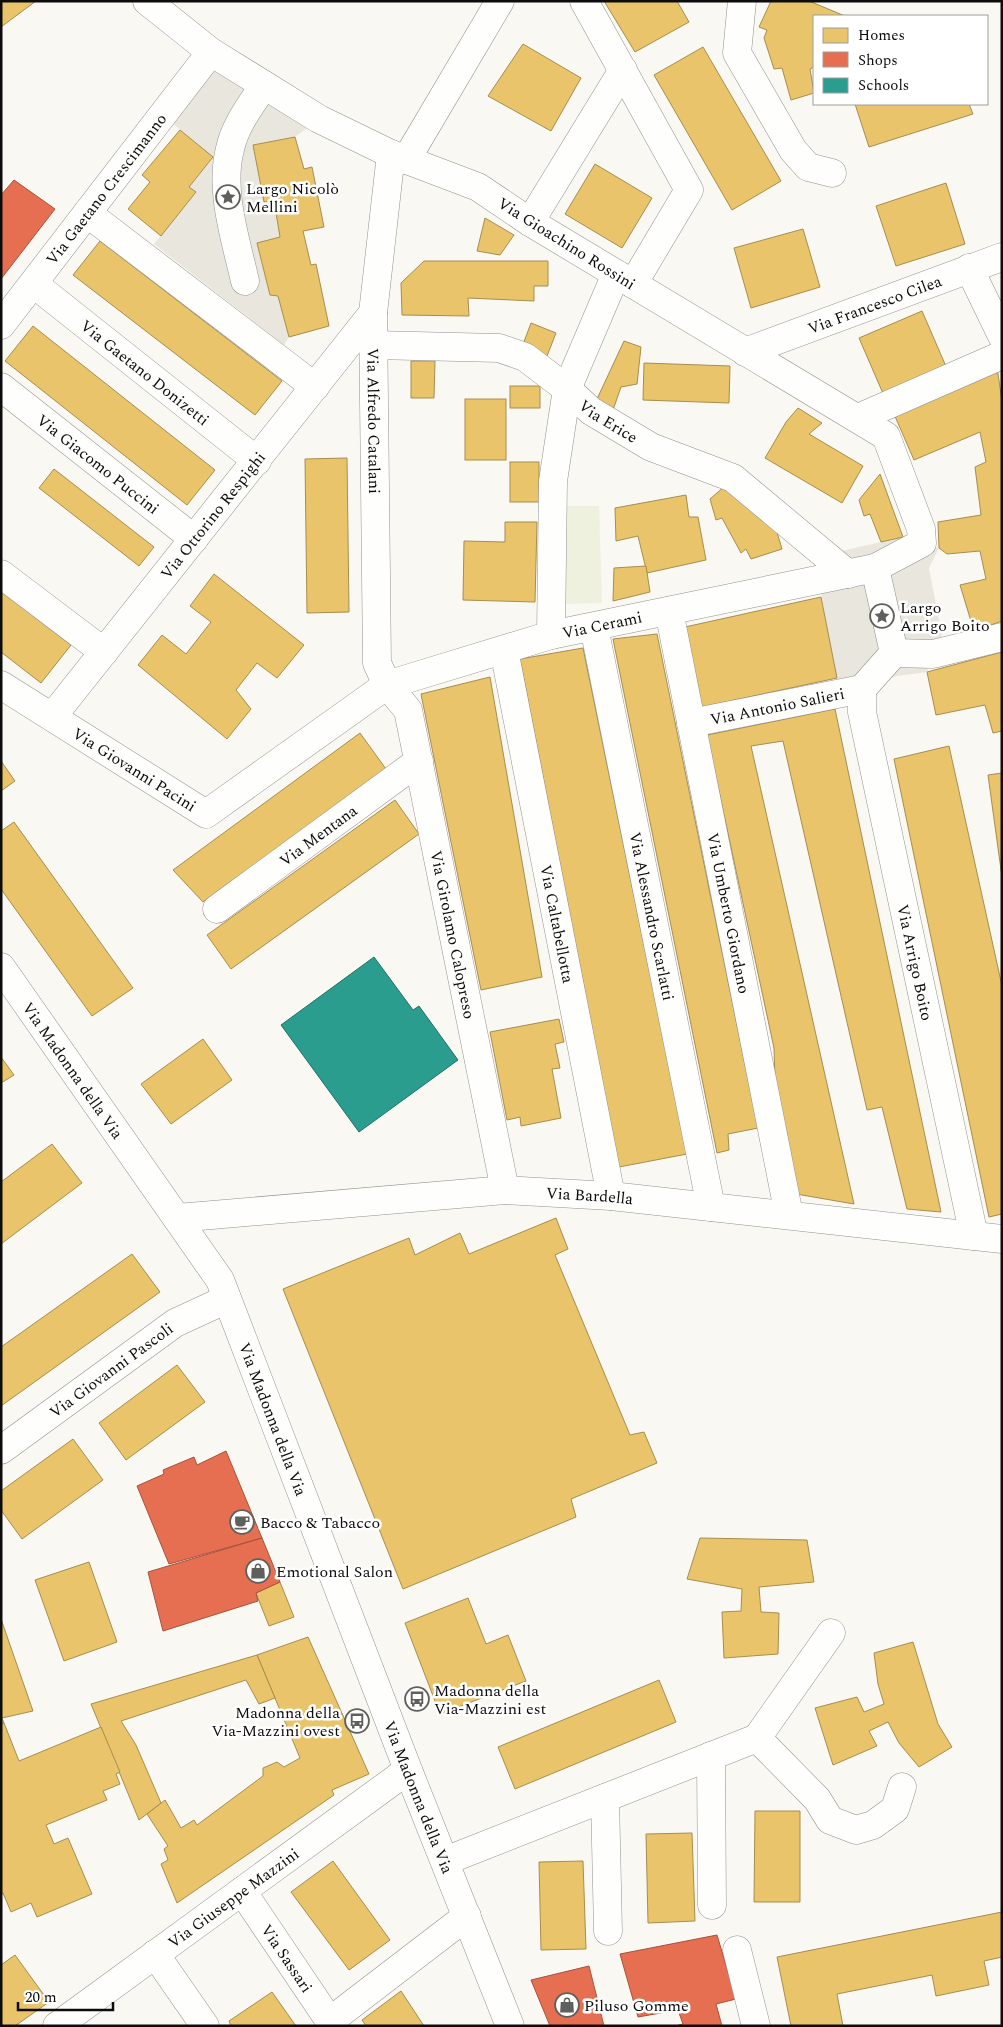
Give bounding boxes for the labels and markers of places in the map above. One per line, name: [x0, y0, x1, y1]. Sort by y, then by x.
place label: Largo Nicolò Mellini: [246, 177, 339, 219]
place icon: Largo Nicolò Mellini: [215, 184, 241, 210]
place label: Largo Arrigo Boito: [900, 596, 990, 638]
place icon: Largo Arrigo Boito: [869, 603, 895, 629]
cafe icon: Bacco & Tabacco: [229, 1509, 255, 1535]
place label: Bacco & Tabacco: [260, 1511, 380, 1535]
shop icon: Emotional Salon: [245, 1558, 271, 1584]
place label: Emotional Salon: [276, 1560, 393, 1584]
place label: Madonna della Via-Mazzini est: [434, 1679, 547, 1721]
bus stop icon: Madonna della Via-Mazzini est: [404, 1686, 430, 1712]
place label: Madonna della Via-Mazzini ovest: [211, 1701, 340, 1743]
bus stop icon: Madonna della Via-Mazzini ovest: [344, 1708, 370, 1734]
shop icon: Piluso Gomme: [554, 1992, 580, 2018]
place label: Piluso Gomme: [584, 1994, 689, 2018]

